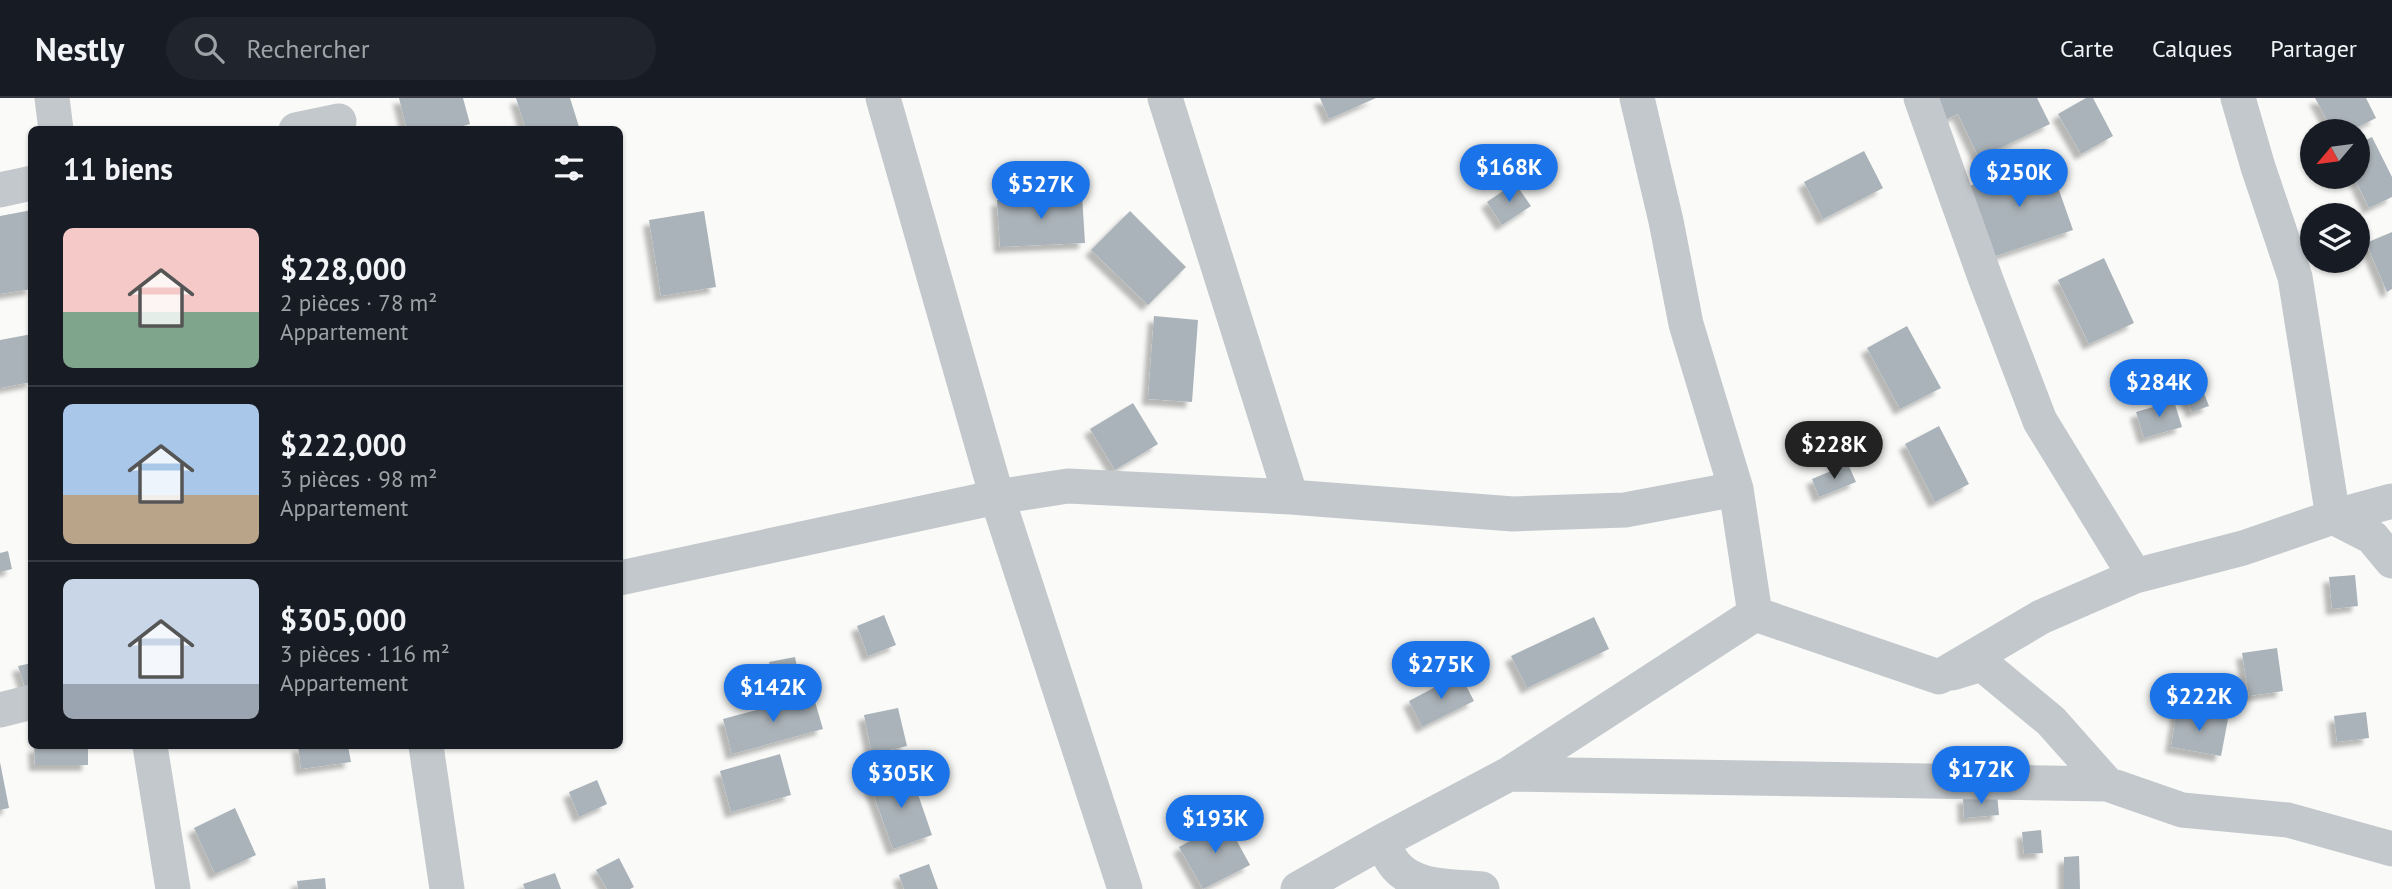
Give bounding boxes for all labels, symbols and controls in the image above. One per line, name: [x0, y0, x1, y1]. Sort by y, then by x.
search box: [166, 17, 656, 80]
text: Nestly: [35, 27, 124, 70]
icon: search: [190, 29, 228, 67]
text: Rechercher: [246, 32, 370, 65]
text: Carte: [2060, 33, 2114, 64]
text: Calques: [2152, 33, 2232, 64]
text: Partager: [2270, 33, 2357, 64]
north arrow: [2300, 119, 2370, 189]
map controls: [2300, 119, 2370, 273]
pin: $168K: [1460, 144, 1558, 204]
text: 11 biens: [63, 149, 173, 188]
icon: filters: [550, 149, 588, 187]
pin: $250K: [1970, 150, 2068, 209]
text: $168K: [1476, 152, 1542, 181]
text: $250K: [1986, 157, 2052, 186]
pin: $527K: [992, 162, 1090, 221]
text: $527K: [1008, 169, 1074, 198]
button: layers: [2300, 203, 2370, 273]
text: $228,000: [280, 249, 407, 288]
icon: home: [119, 256, 203, 340]
text: 2 pièces · 78 m²: [280, 288, 437, 317]
text: Appartement: [280, 317, 408, 346]
pin: $284K: [2110, 360, 2208, 419]
text: $284K: [2126, 367, 2192, 396]
pin: $228K: [1785, 422, 1883, 481]
text: $222,000: [280, 425, 407, 464]
text: $228K: [1801, 429, 1867, 458]
icon: home: [119, 432, 203, 516]
text: 3 pièces · 98 m²: [280, 464, 437, 493]
text: Appartement: [280, 493, 408, 522]
text: $305,000: [280, 600, 407, 639]
icon: home: [119, 607, 203, 691]
text: 3 pièces · 116 m²: [280, 639, 450, 668]
pin: $275K: [1392, 642, 1490, 701]
text: $275K: [1408, 649, 1474, 678]
pin: $142K: [724, 664, 822, 724]
text: Appartement: [280, 668, 408, 697]
text: $142K: [740, 672, 806, 701]
pin: $222K: [2150, 674, 2248, 733]
text: $222K: [2166, 681, 2232, 710]
pin: $172K: [1932, 746, 2030, 806]
pin: $305K: [852, 750, 950, 810]
text: $172K: [1948, 754, 2014, 783]
text: $305K: [868, 758, 934, 787]
pin: $193K: [1166, 796, 1264, 855]
text: $193K: [1182, 803, 1248, 832]

